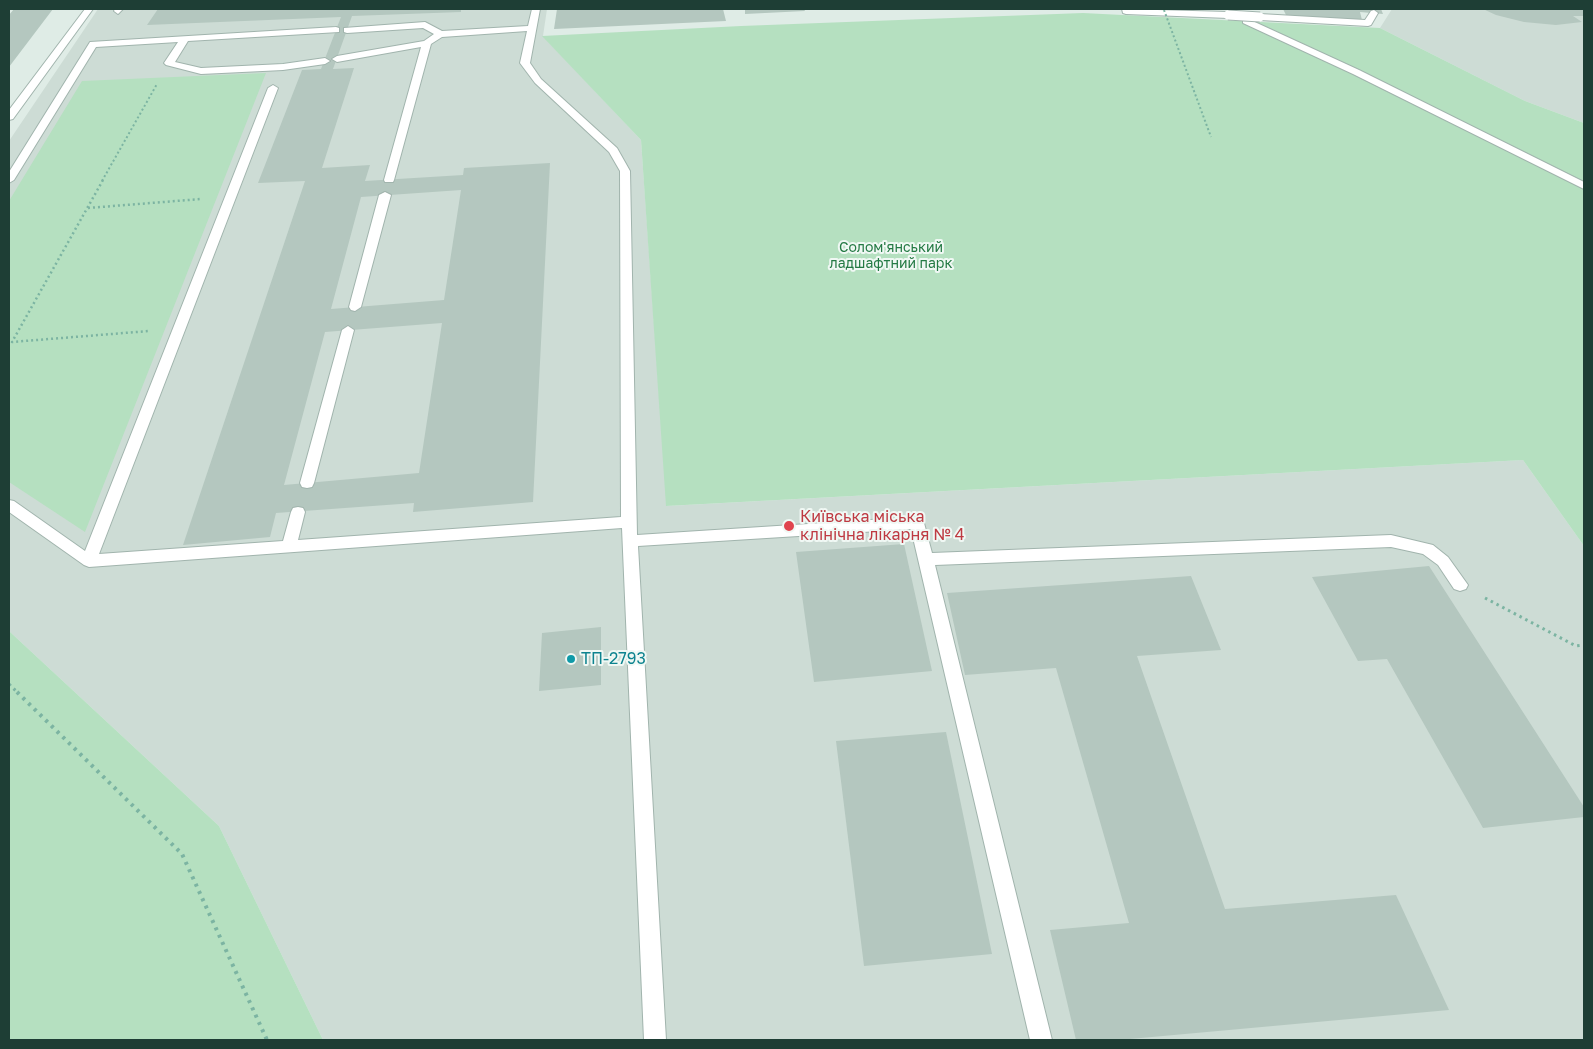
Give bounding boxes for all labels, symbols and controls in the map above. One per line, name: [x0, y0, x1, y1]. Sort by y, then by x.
park label: Солом'янський ладшафтний парк: [830, 240, 952, 272]
place label: Київська міська клінічна лікарня № 4: [800, 507, 965, 545]
marker: Київська міська клінічна лікарня № 4: [782, 519, 796, 533]
place label: ТП-2793: [581, 649, 646, 669]
marker: ТП-2793: [565, 653, 577, 665]

